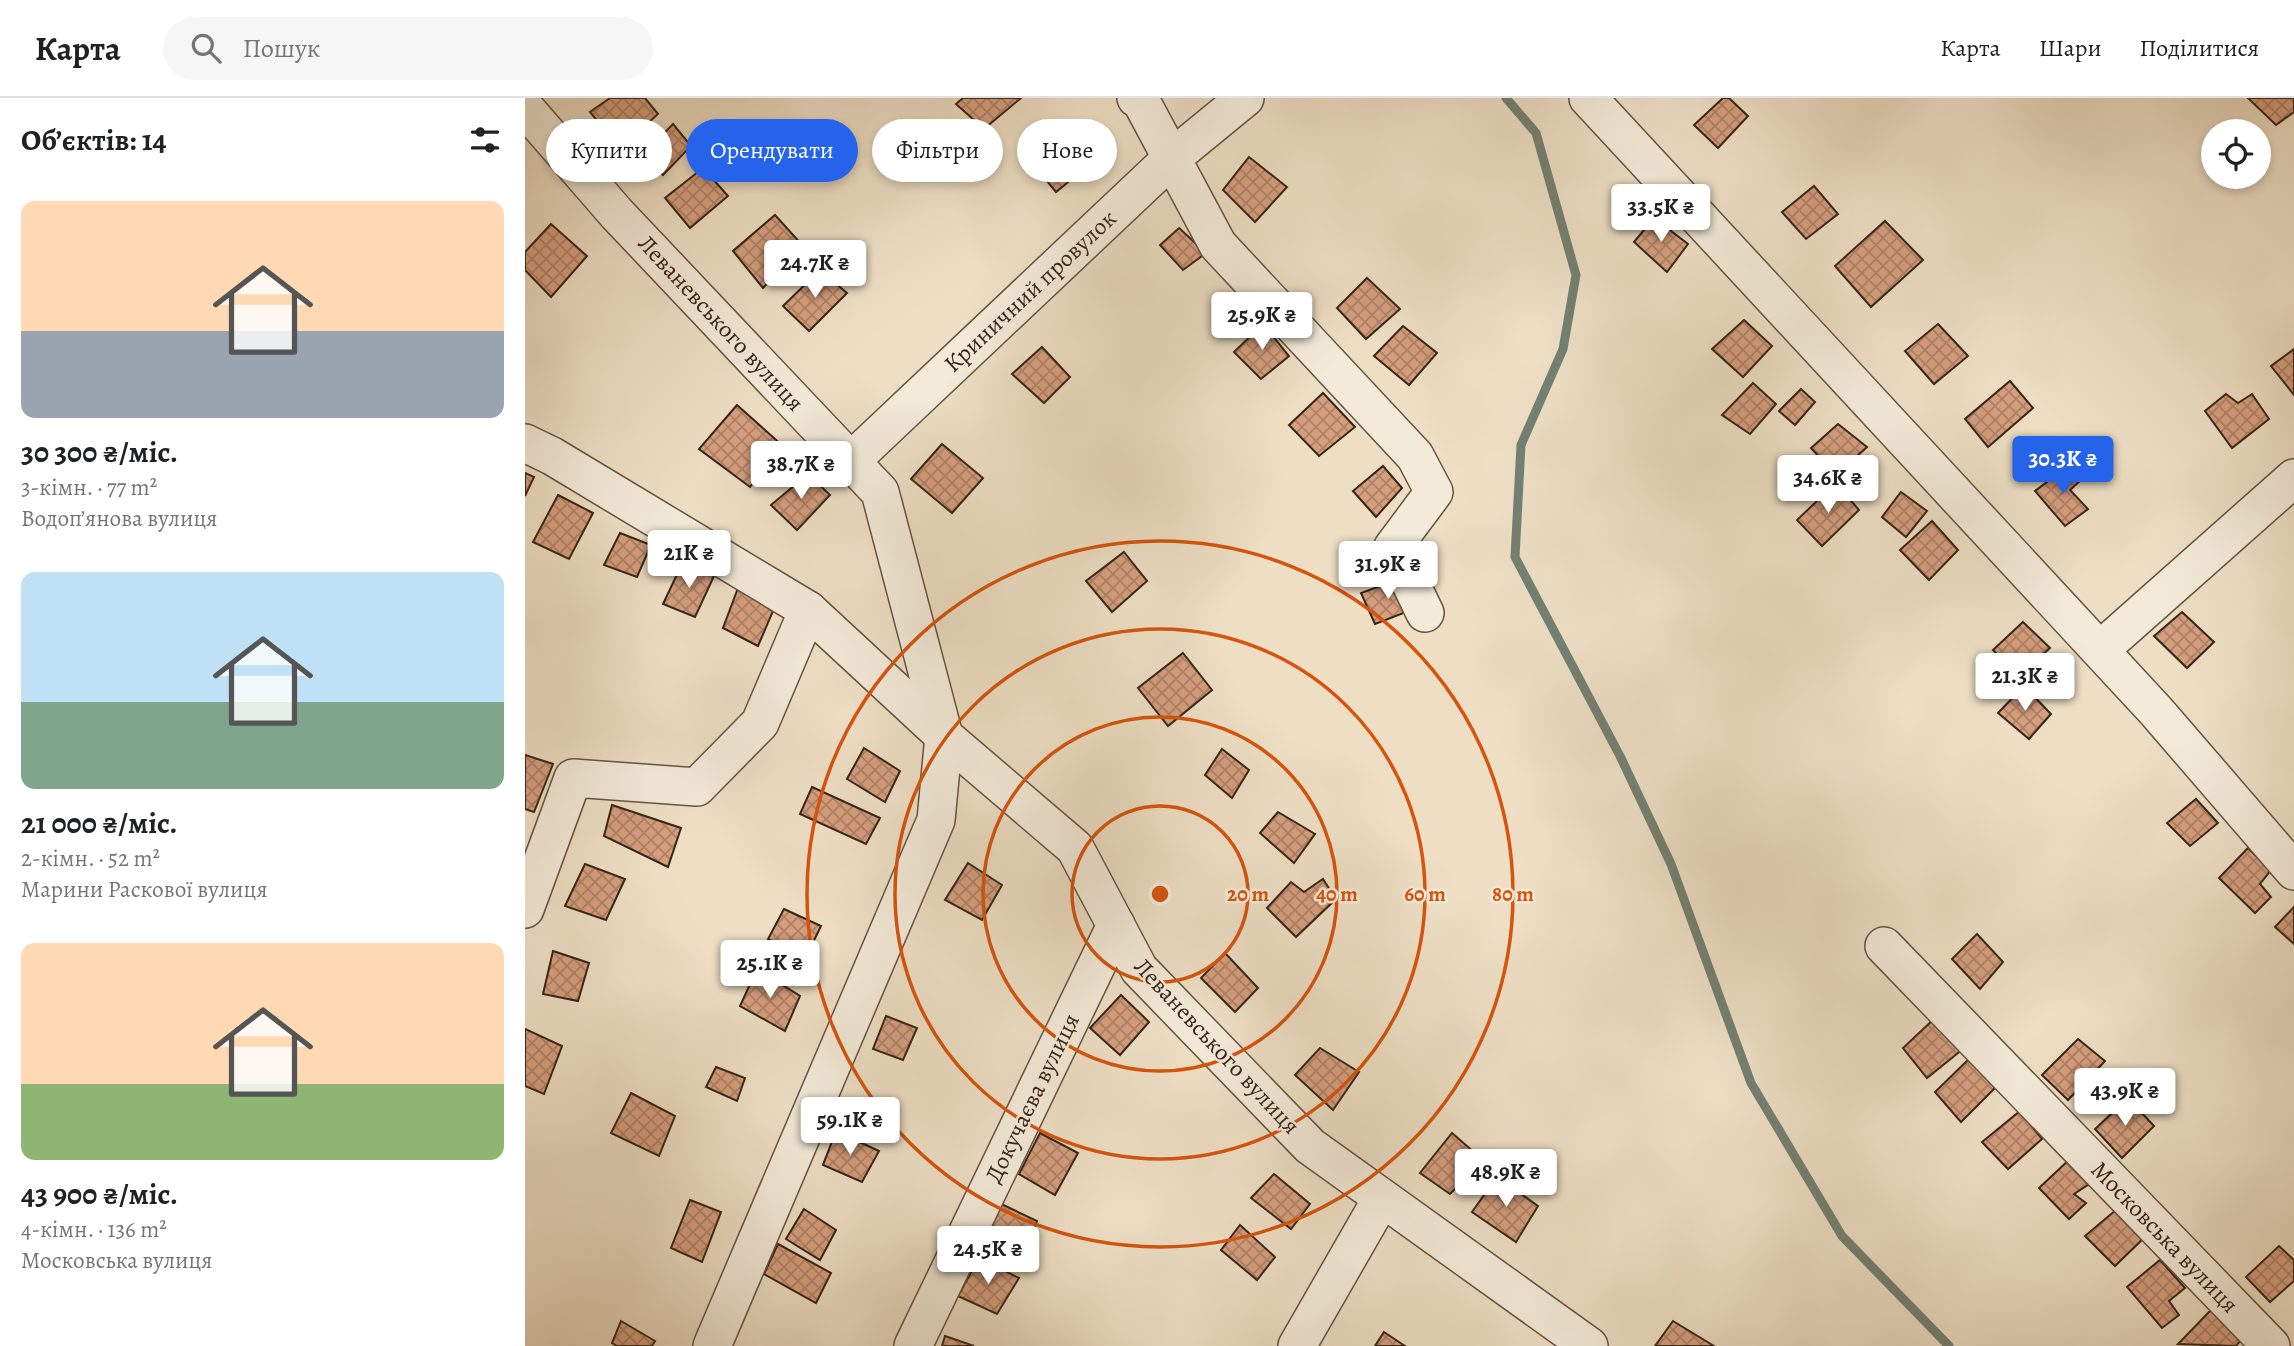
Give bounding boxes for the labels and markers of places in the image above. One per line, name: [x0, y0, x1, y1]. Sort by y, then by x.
pin: 33.5K ₴: [1596, 184, 1726, 244]
pin: 24.7K ₴: [750, 240, 880, 300]
pin: 25.9K ₴: [1197, 292, 1327, 352]
pin: 30.3K ₴: [1998, 436, 2128, 496]
pin: 38.7K ₴: [736, 442, 866, 501]
pin: 34.6K ₴: [1763, 456, 1893, 515]
pin: 21K ₴: [640, 531, 738, 590]
pin: 31.9K ₴: [1323, 542, 1453, 601]
pin: 21.3K ₴: [1960, 654, 2090, 713]
centre of rings: [1148, 882, 1172, 906]
pin: 25.1K ₴: [705, 940, 835, 1000]
pin: 43.9K ₴: [2060, 1068, 2190, 1128]
pin: 59.1K ₴: [785, 1098, 915, 1157]
pin: 48.9K ₴: [1441, 1150, 1571, 1209]
pin: 24.5K ₴: [923, 1226, 1053, 1286]

